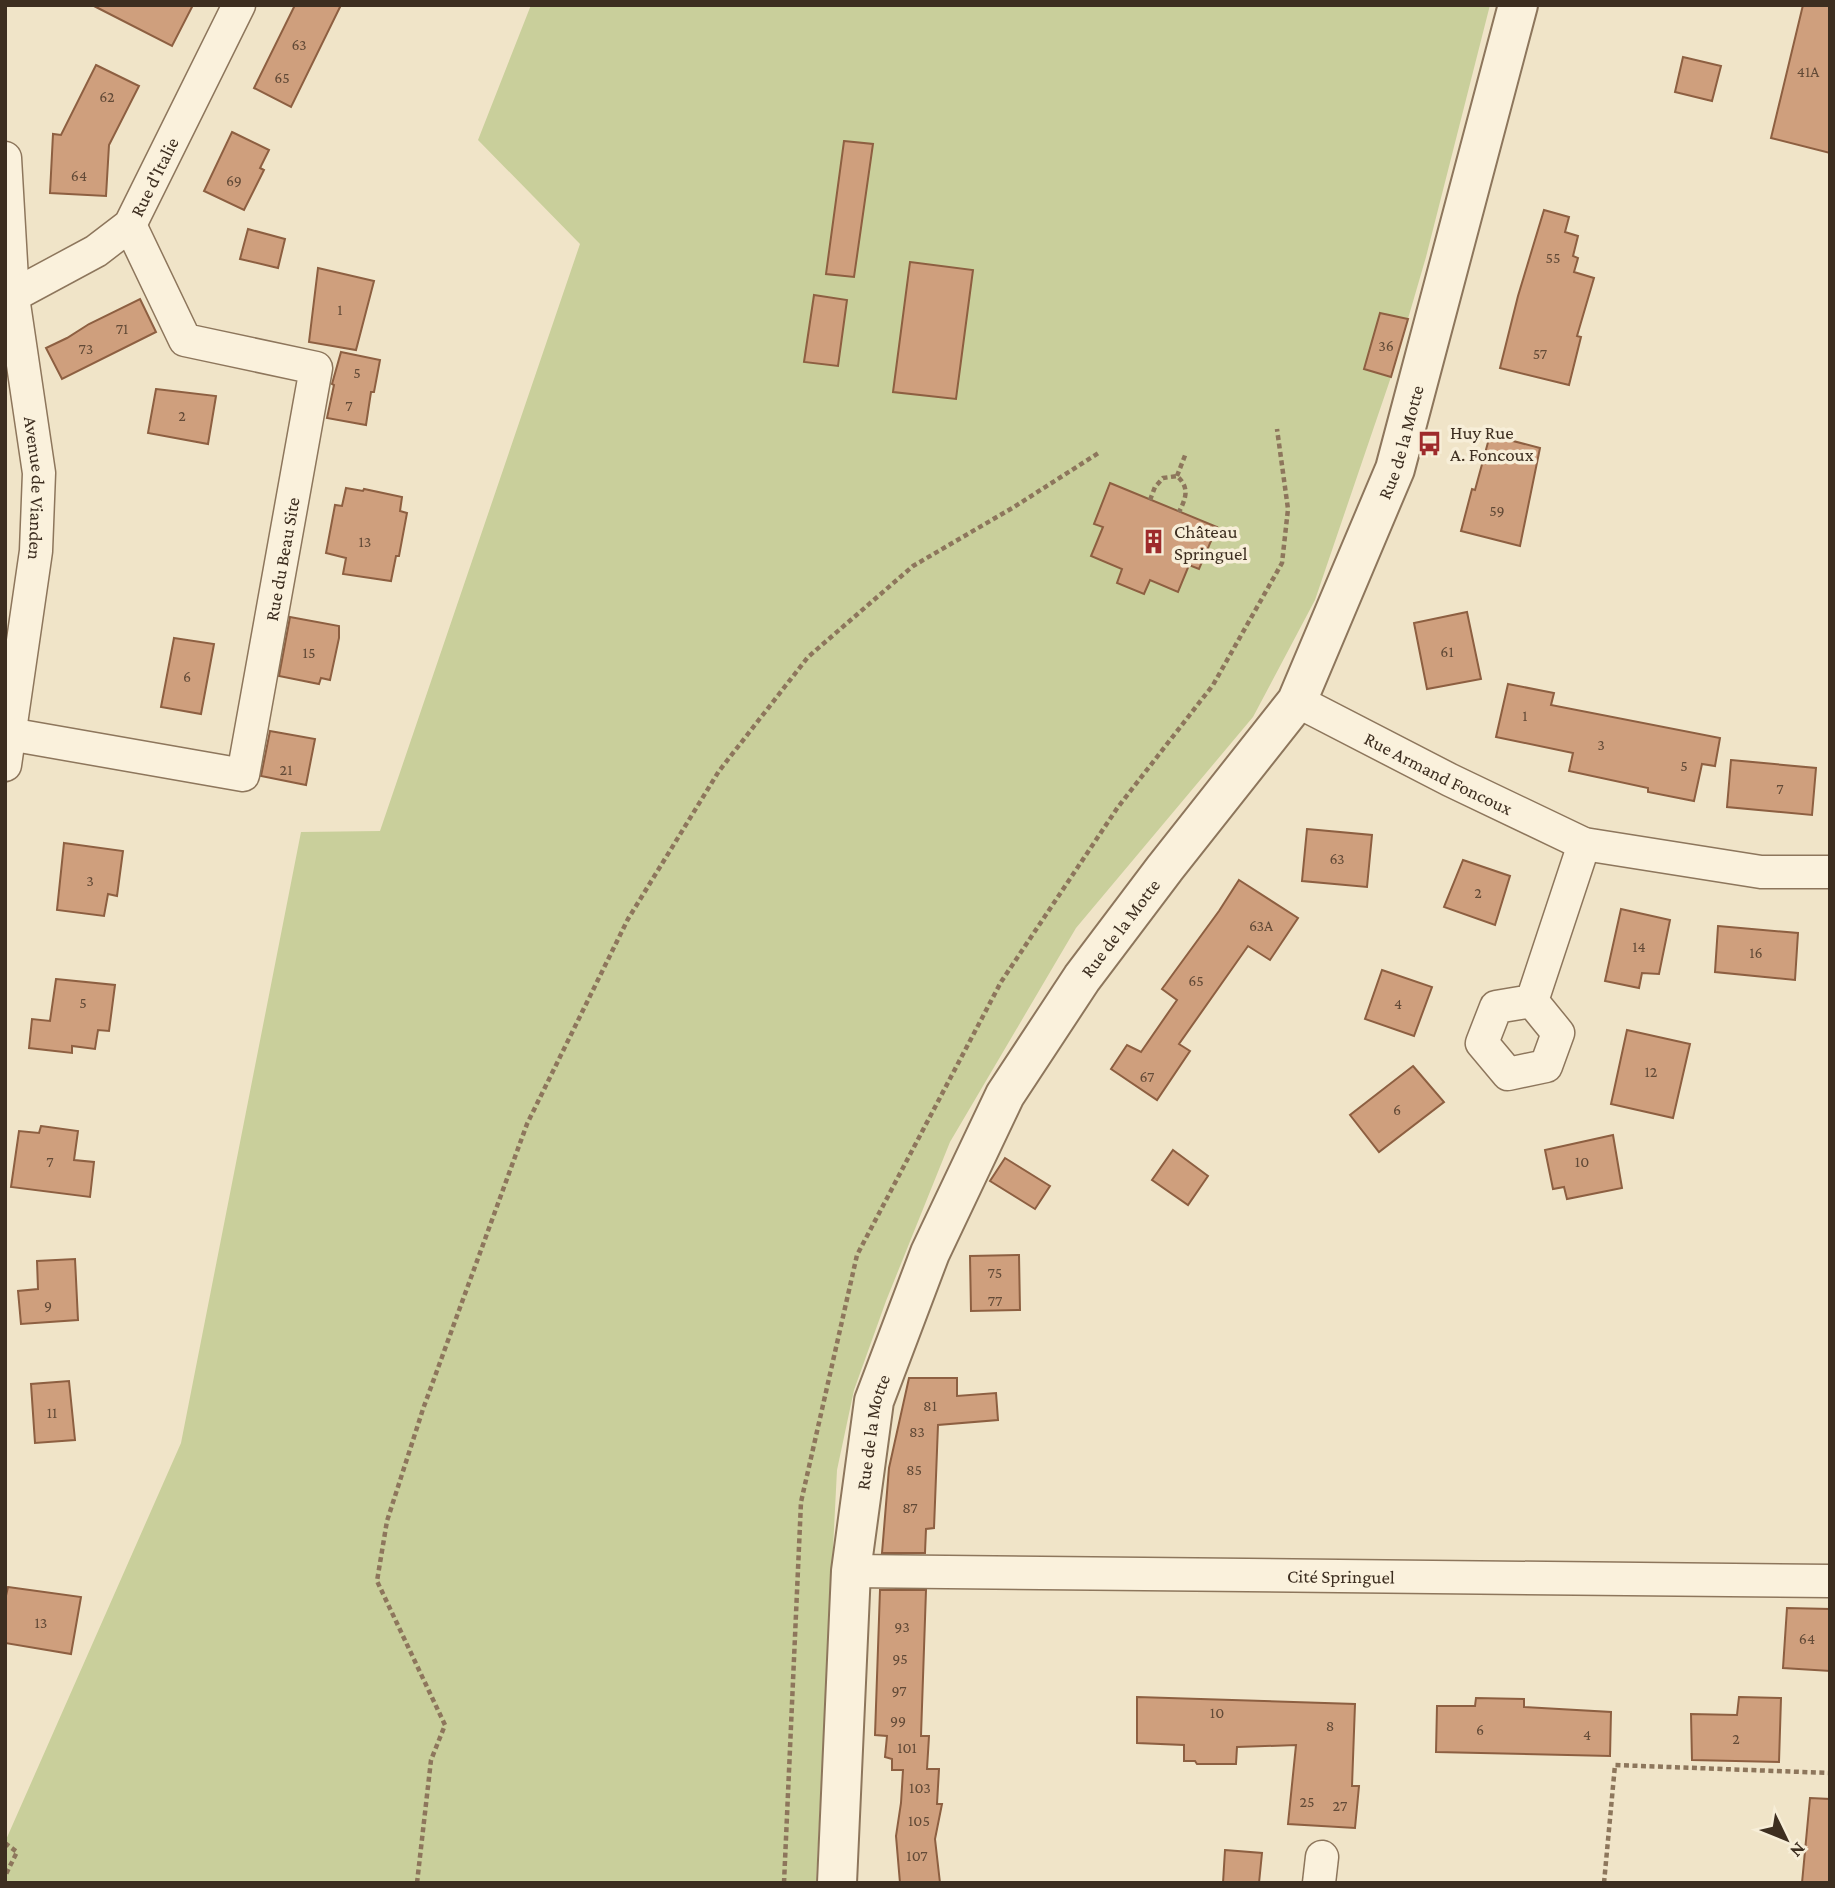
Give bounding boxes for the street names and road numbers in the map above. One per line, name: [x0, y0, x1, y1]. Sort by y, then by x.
street label: Rue d'Italie: [126, 134, 183, 220]
street label: Rue de la Motte: [1374, 383, 1428, 502]
street label: Avenue de Vianden: [20, 415, 49, 561]
street label: Rue du Beau Site: [261, 495, 304, 623]
street label: Rue Armand Foncoux: [1361, 728, 1516, 819]
street label: Rue de la Motte: [1076, 875, 1164, 981]
street label: Rue de la Motte: [852, 1371, 894, 1491]
street label: Cité Springuel: [1287, 1565, 1395, 1588]

